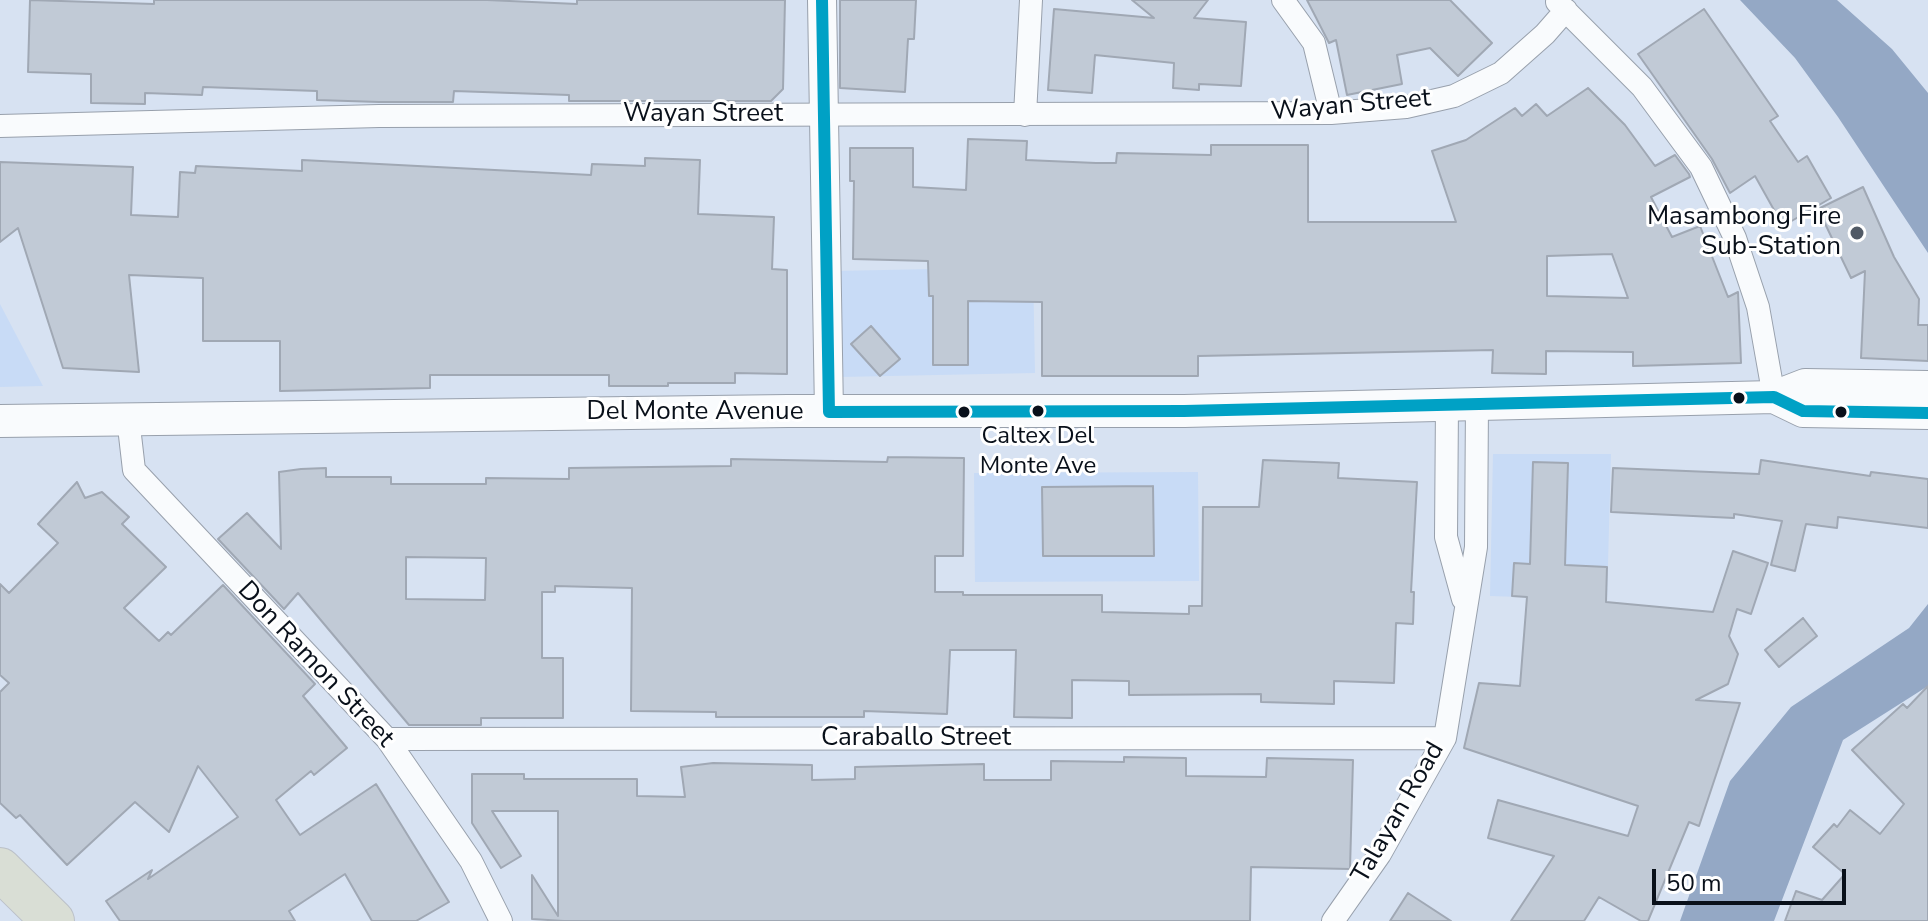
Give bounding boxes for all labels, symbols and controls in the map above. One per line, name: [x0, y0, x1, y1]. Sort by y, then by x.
street label: Wayan Street: [1270, 83, 1432, 129]
street label: Wayan Street: [623, 99, 783, 131]
place label: Masambong Fire Sub-Station: [1647, 202, 1841, 264]
marker: Masambong Fire Sub-Station: [1848, 224, 1866, 242]
unlabelled marker: [1731, 390, 1747, 406]
street label: Del Monte Avenue: [587, 397, 803, 429]
marker: Caltex Del Monte Ave: [1030, 403, 1046, 419]
unlabelled marker: [956, 404, 972, 420]
unlabelled marker: [1833, 404, 1849, 420]
place label: Caltex Del Monte Ave: [980, 423, 1096, 479]
street label: Don Ramon Street: [230, 576, 400, 754]
street label: Caraballo Street: [821, 723, 1011, 755]
street label: Talayan Road: [1346, 737, 1452, 889]
scale bar: [1656, 853, 1850, 903]
text: 50 m: [1666, 867, 1722, 899]

